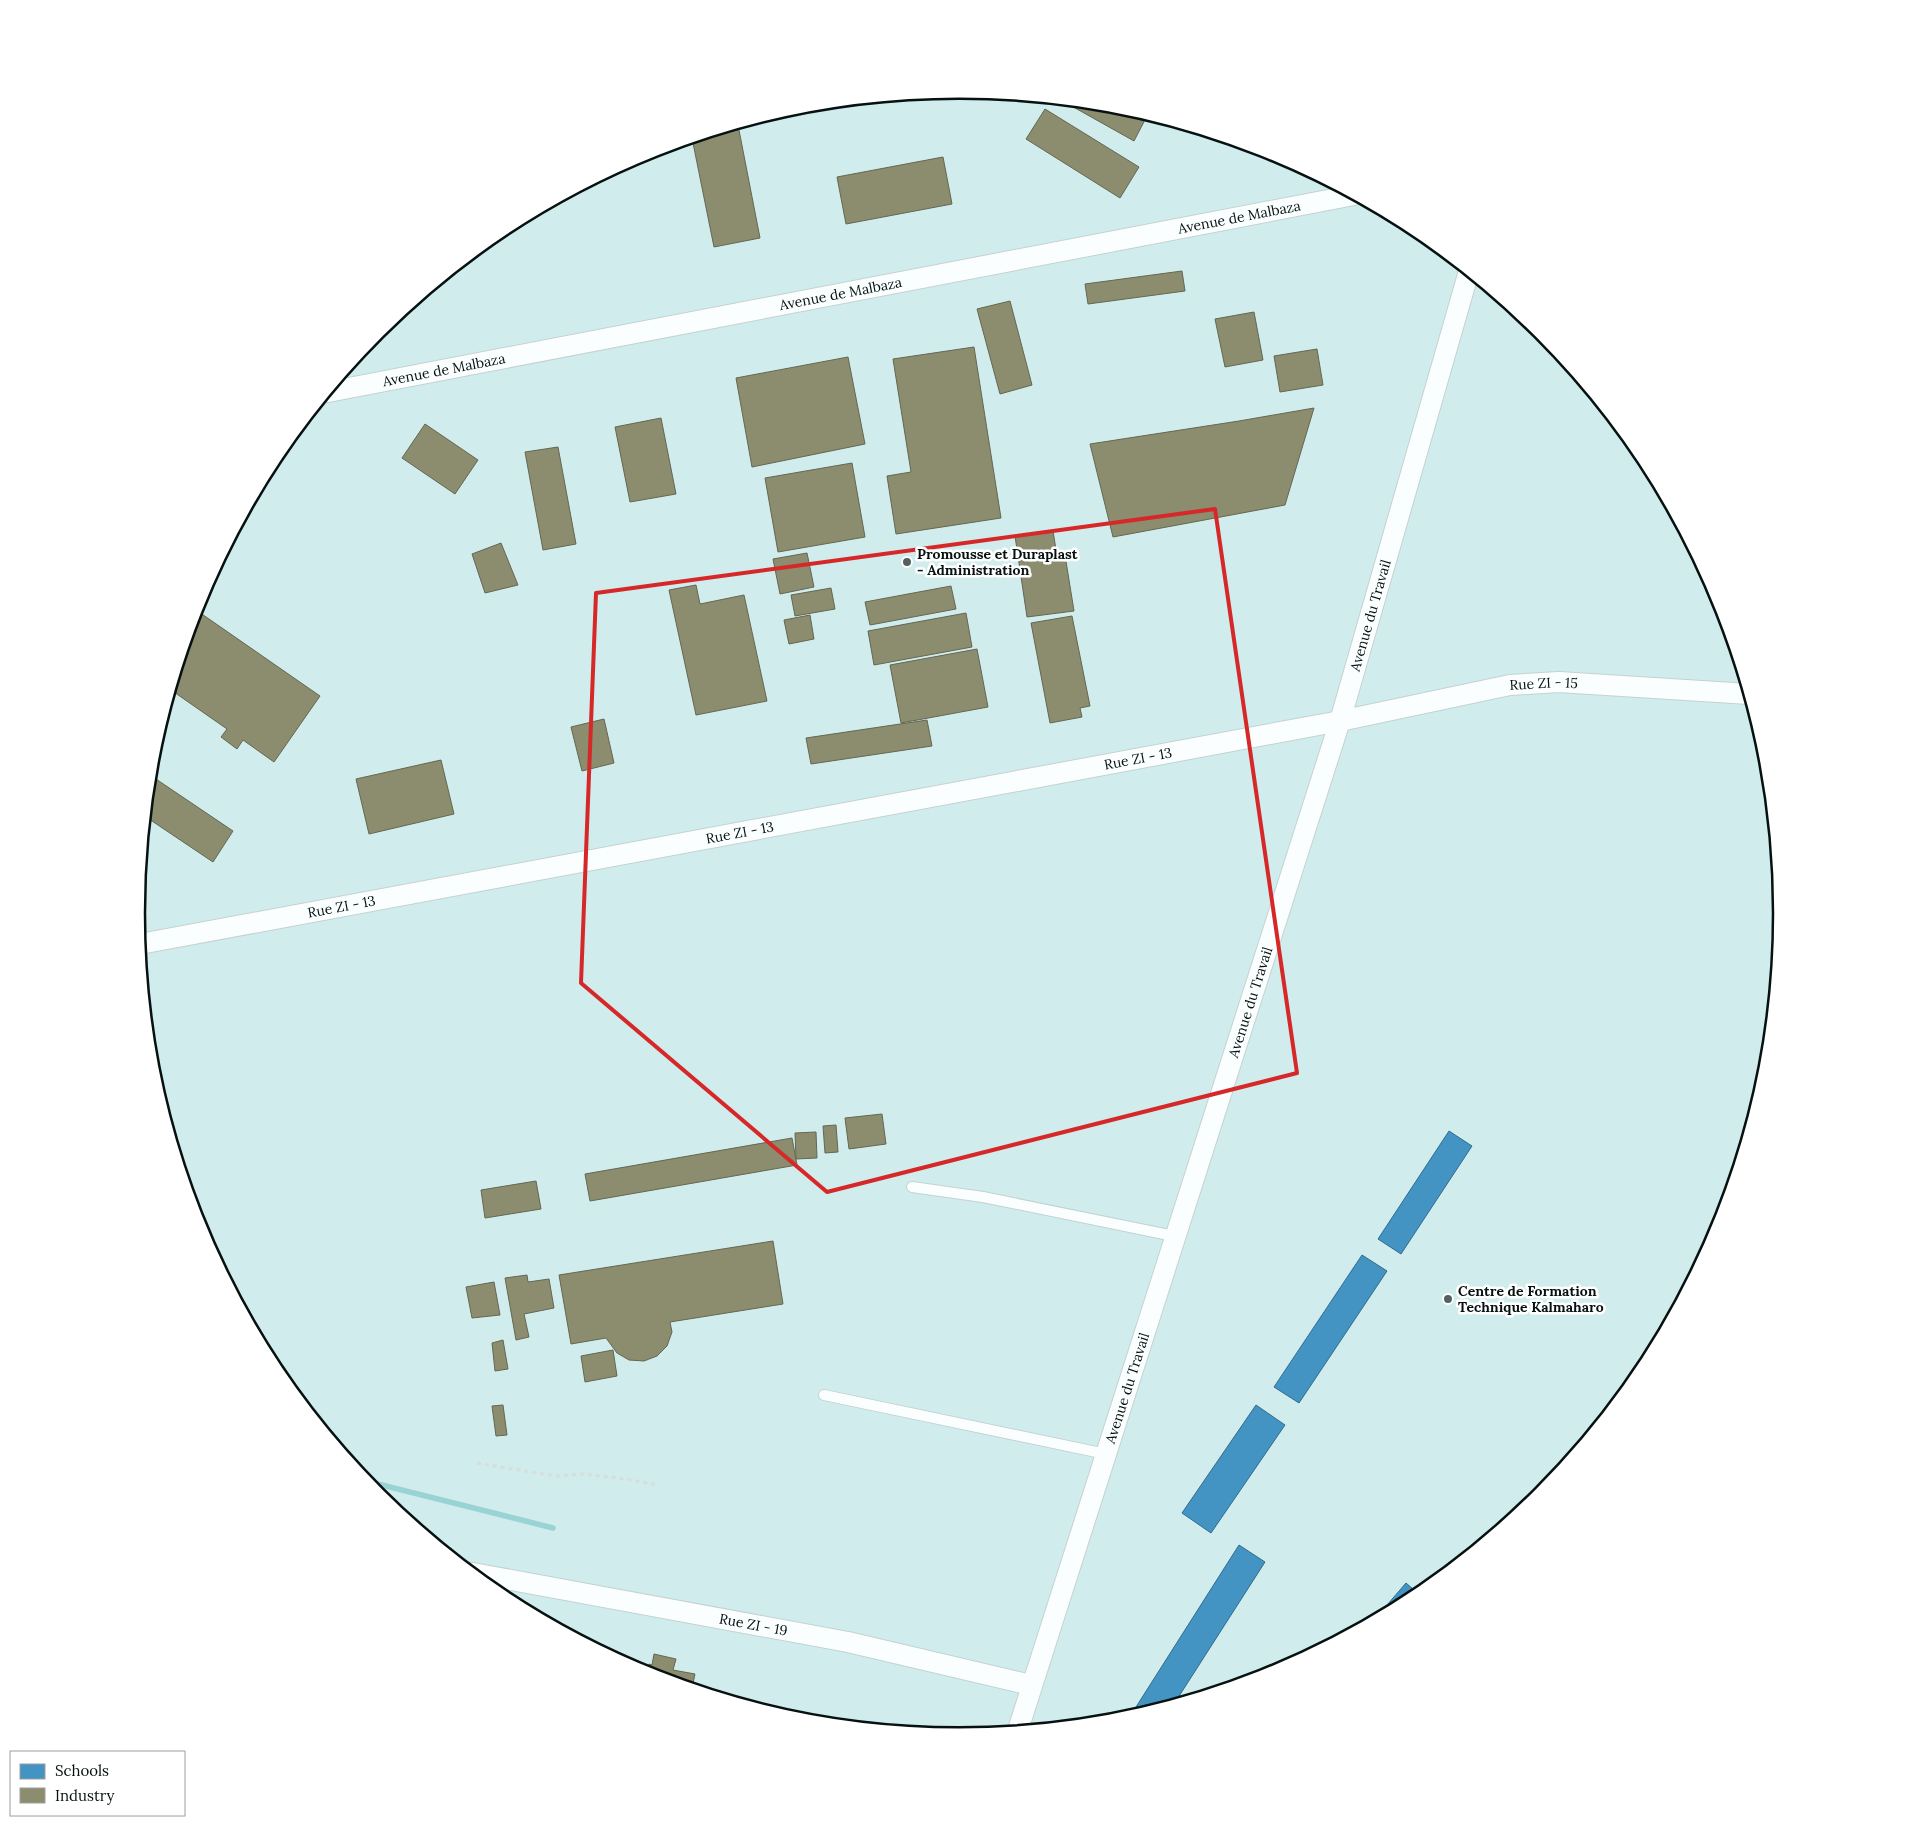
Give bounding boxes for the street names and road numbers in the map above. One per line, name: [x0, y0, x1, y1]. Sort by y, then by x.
street label: Avenue de Malbaza: [1176, 196, 1302, 238]
street label: Avenue de Malbaza: [777, 273, 903, 314]
street label: Avenue de Malbaza: [380, 349, 507, 391]
street label: Avenue du Travail: [1345, 557, 1395, 674]
street label: Rue ZI - 15: [1509, 673, 1578, 694]
street label: Rue ZI - 13: [1102, 743, 1174, 774]
street label: Rue ZI - 13: [704, 817, 775, 848]
street label: Rue ZI - 13: [306, 891, 377, 922]
street label: Avenue du Travail: [1224, 944, 1276, 1061]
street label: Avenue du Travail: [1101, 1330, 1153, 1447]
street label: Rue ZI - 19: [718, 1609, 789, 1640]

